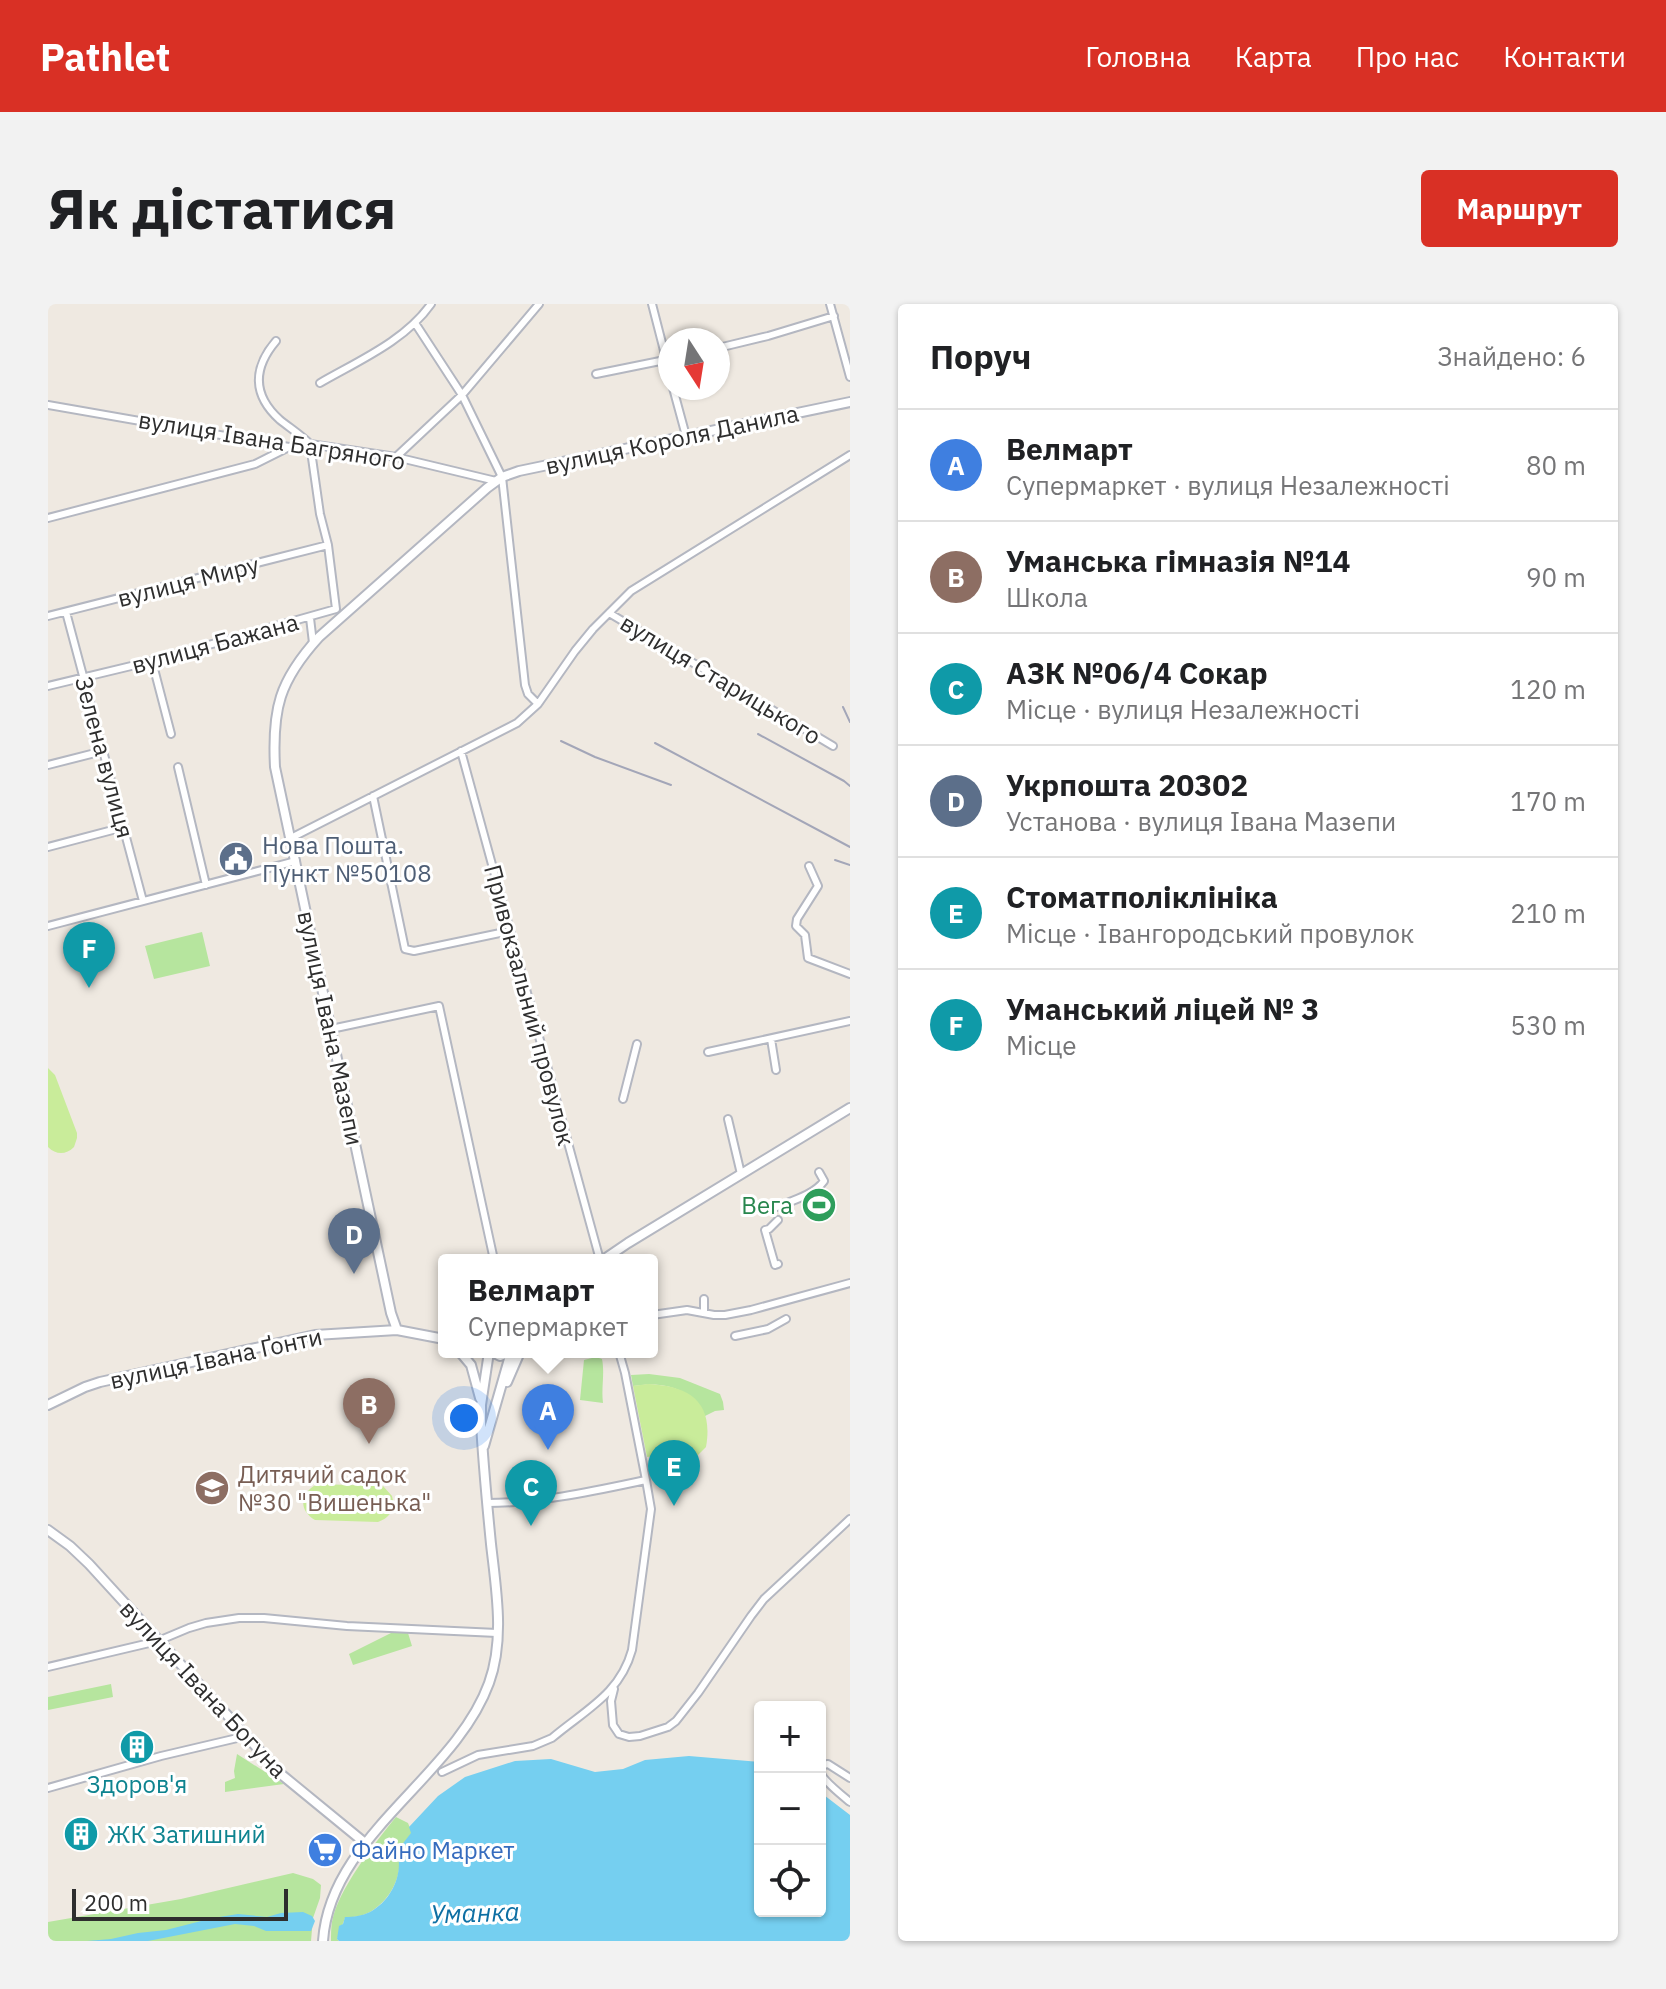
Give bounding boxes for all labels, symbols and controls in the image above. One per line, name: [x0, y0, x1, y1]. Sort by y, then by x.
text: Pathlet: [40, 32, 170, 81]
text: Головна: [1085, 38, 1191, 75]
text: Карта: [1235, 38, 1312, 75]
text: Про нас: [1356, 38, 1459, 75]
text: Контакти: [1503, 38, 1626, 75]
button: Маршрут: [1421, 170, 1618, 247]
text: Як дістатися: [48, 172, 396, 244]
north arrow: [658, 328, 730, 400]
text: Поруч: [930, 334, 1031, 378]
text: Знайдено: 6: [1437, 339, 1586, 373]
street label: вулиця Короля Данила: [542, 396, 802, 481]
street label: вулиця Івана Багряного: [136, 403, 408, 477]
text: Велмарт: [1006, 429, 1133, 468]
text: A: [947, 448, 965, 482]
text: 80 m: [1526, 448, 1586, 482]
text: Супермаркет · вулиця Незалежності: [1006, 468, 1450, 502]
text: Уманська гімназія №14: [1006, 541, 1350, 580]
street label: вулиця Миру: [114, 548, 262, 614]
text: B: [947, 560, 965, 594]
text: 90 m: [1526, 560, 1586, 594]
text: Школа: [1006, 580, 1088, 614]
street label: вулиця Бажана: [128, 605, 302, 681]
street label: вулиця Старицького: [615, 606, 827, 752]
text: АЗК №06/4 Сокар: [1006, 653, 1268, 692]
street label: Зелена вулиця: [68, 672, 142, 842]
text: C: [948, 672, 964, 706]
text: 120 m: [1510, 672, 1586, 706]
text: Місце · вулиця Незалежності: [1006, 692, 1360, 726]
text: Укрпошта 20302: [1006, 765, 1248, 804]
text: D: [947, 784, 965, 818]
text: 170 m: [1510, 784, 1586, 818]
text: Установа · вулиця Івана Мазепи: [1006, 804, 1396, 838]
place label: Нова Пошта. Пункт №50108: [262, 829, 432, 889]
public building icon: Нова Пошта. Пункт №50108: [217, 840, 255, 878]
street label: Привокзальний провулок: [477, 861, 583, 1149]
text: Стоматполіклініка: [1006, 877, 1278, 916]
text: E: [948, 896, 964, 930]
text: 210 m: [1510, 896, 1586, 930]
street label: вулиця Івана Мазепи: [291, 908, 371, 1148]
text: Місце · Івангородський провулок: [1006, 916, 1414, 950]
pin: F: [63, 922, 115, 988]
text: Уманський ліцей № 3: [1006, 989, 1319, 1028]
text: F: [948, 1008, 964, 1042]
text: 530 m: [1510, 1008, 1586, 1042]
text: Місце: [1006, 1028, 1077, 1062]
sports icon: Вега: [800, 1186, 838, 1224]
place label: Вега: [741, 1189, 793, 1221]
pin: D: [328, 1208, 380, 1274]
popup: [438, 1254, 658, 1358]
text: Велмарт: [468, 1270, 595, 1309]
text: Супермаркет: [468, 1309, 628, 1343]
street label: вулиця Івана Ґонти: [107, 1320, 325, 1396]
pin: B: [343, 1378, 395, 1444]
pin: A: [522, 1384, 574, 1450]
your location: [444, 1398, 484, 1438]
pin: E: [648, 1440, 700, 1506]
place label: Дитячий садок №30 "Вишенька": [238, 1458, 431, 1518]
pin: C: [505, 1460, 557, 1526]
school or university icon: Дитячий садок №30 "Вишенька": [193, 1469, 231, 1507]
street label: вулиця Івана Богуна: [113, 1593, 295, 1785]
map controls: [754, 1701, 826, 1917]
button: +: [754, 1701, 826, 1773]
building icon: Здоров'я: [118, 1728, 156, 1766]
place label: Здоров'я: [87, 1768, 187, 1800]
button: −: [754, 1773, 826, 1845]
building icon: ЖК Затишний: [62, 1815, 100, 1853]
place label: ЖК Затишний: [107, 1818, 266, 1850]
supermarket icon: Файно Маркет: [306, 1831, 344, 1869]
place label: Файно Маркет: [351, 1834, 515, 1866]
button: locate: [754, 1845, 826, 1917]
scale bar: [72, 1885, 288, 1921]
text: 200 m: [84, 1888, 148, 1917]
water label: Уманка: [430, 1893, 520, 1931]

